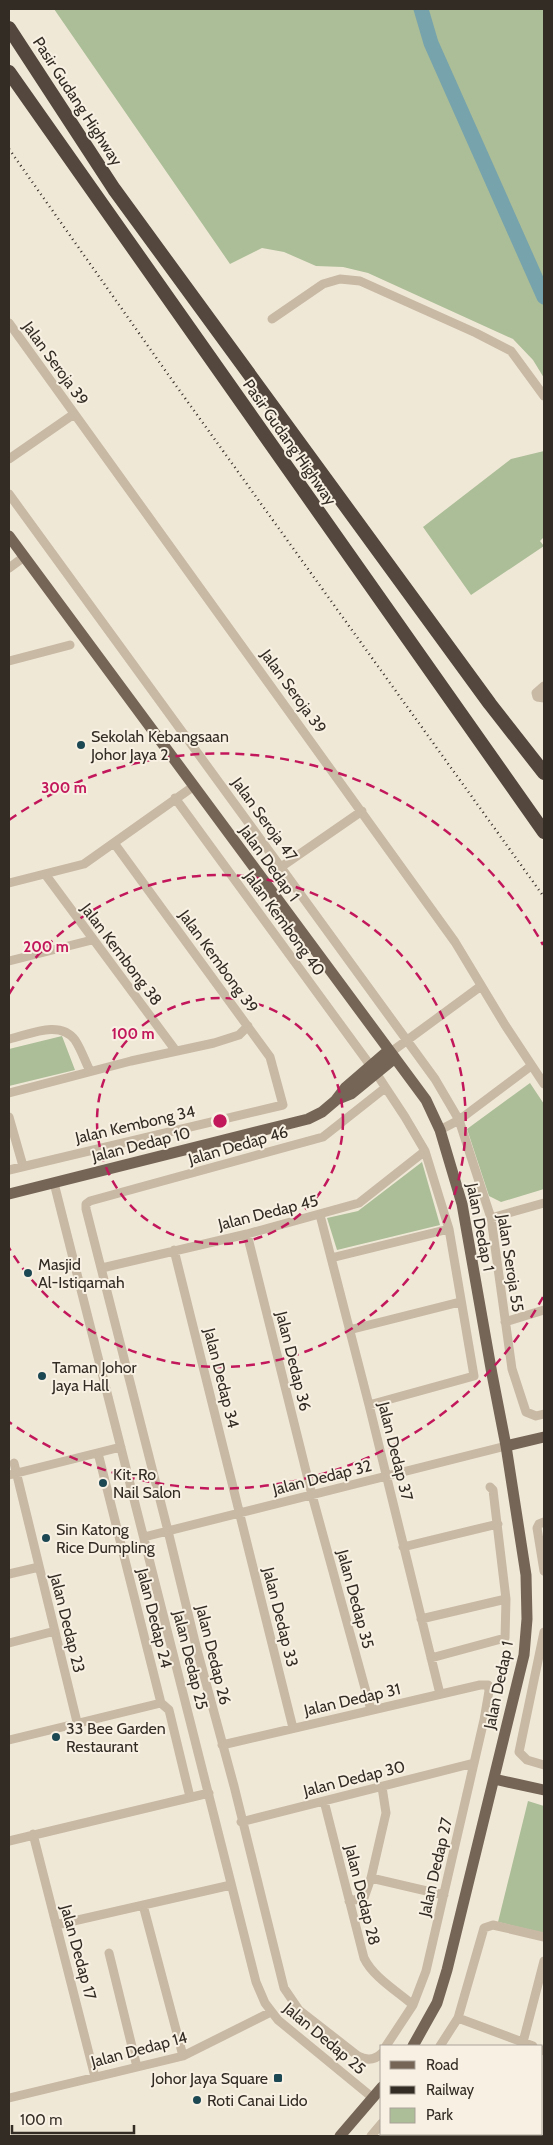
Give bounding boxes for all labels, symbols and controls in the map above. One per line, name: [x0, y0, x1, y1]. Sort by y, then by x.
street label: Pasir Gudang Highway: [29, 33, 126, 169]
street label: Jalan Seroja 39: [18, 317, 92, 409]
street label: Pasir Gudang Highway: [239, 376, 340, 509]
street label: Jalan Seroja 39: [256, 645, 330, 737]
place label: Sekolah Kebangsaan Johor Jaya 2: [90, 727, 229, 764]
marker: Sekolah Kebangsaan Johor Jaya 2: [75, 739, 87, 751]
street label: Jalan Seroja 47: [227, 773, 301, 865]
text: 300 m: [41, 779, 87, 797]
street label: Jalan Dedap 1: [235, 821, 304, 905]
street label: Jalan Kembong 40: [240, 866, 329, 979]
street label: Jalan Kembong 38: [76, 899, 166, 1009]
street label: Jalan Kembong 39: [174, 905, 262, 1016]
text: 200 m: [23, 938, 69, 956]
text: 100 m: [111, 1025, 155, 1043]
street label: Jalan Kembong 34: [72, 1101, 197, 1148]
centre of rings: [211, 1112, 229, 1130]
street label: Jalan Dedap 46: [185, 1122, 290, 1169]
street label: Jalan Dedap 10: [89, 1123, 192, 1166]
street label: Jalan Dedap 1: [462, 1180, 498, 1273]
street label: Jalan Dedap 45: [215, 1191, 320, 1234]
street label: Jalan Seroja 55: [493, 1212, 528, 1313]
place label: Masjid Al-Istiqamah: [38, 1255, 125, 1292]
marker: Masjid Al-Istiqamah: [22, 1267, 34, 1279]
street label: Jalan Dedap 36: [272, 1308, 315, 1413]
street label: Jalan Dedap 34: [200, 1325, 243, 1430]
place label: Taman Johor Jaya Hall: [51, 1358, 138, 1395]
marker: Taman Johor Jaya Hall: [36, 1370, 48, 1382]
street label: Jalan Dedap 37: [374, 1399, 417, 1502]
street label: Jalan Dedap 32: [270, 1456, 374, 1499]
place label: Kit-Ro Nail Salon: [113, 1465, 181, 1502]
marker: Kit-Ro Nail Salon: [97, 1477, 109, 1489]
place label: Sin Katong Rice Dumpling: [56, 1520, 156, 1557]
marker: Sin Katong Rice Dumpling: [40, 1532, 52, 1544]
street label: Jalan Dedap 35: [333, 1547, 378, 1651]
street label: Jalan Dedap 24: [133, 1565, 176, 1670]
street label: Jalan Dedap 33: [259, 1565, 302, 1669]
street label: Jalan Dedap 23: [46, 1571, 89, 1675]
street label: Jalan Dedap 26: [192, 1602, 235, 1707]
street label: Jalan Dedap 25: [169, 1608, 212, 1712]
street label: Jalan Dedap 1: [480, 1639, 517, 1732]
street label: Jalan Dedap 31: [301, 1679, 402, 1720]
place label: 33 Bee Garden Restaurant: [66, 1719, 166, 1756]
marker: 33 Bee Garden Restaurant: [50, 1731, 62, 1743]
street label: Jalan Dedap 30: [300, 1757, 407, 1801]
street label: Jalan Dedap 27: [415, 1816, 456, 1919]
street label: Jalan Dedap 28: [341, 1842, 384, 1947]
street label: Jalan Dedap 17: [56, 1902, 100, 2002]
street label: Jalan Dedap 25: [279, 1998, 370, 2078]
street label: Jalan Dedap 14: [88, 2028, 189, 2072]
legend: [380, 2045, 543, 2135]
text: Road: [426, 2056, 459, 2074]
place label: Johor Jaya Square: [150, 2069, 268, 2088]
marker: Johor Jaya Square: [272, 2072, 284, 2084]
text: Railway: [426, 2081, 475, 2099]
place label: Roti Canai Lido: [207, 2091, 308, 2110]
marker: Roti Canai Lido: [191, 2094, 203, 2106]
scale bar: [12, 2102, 135, 2134]
text: Park: [426, 2106, 453, 2124]
text: 100 m: [20, 2111, 62, 2129]

